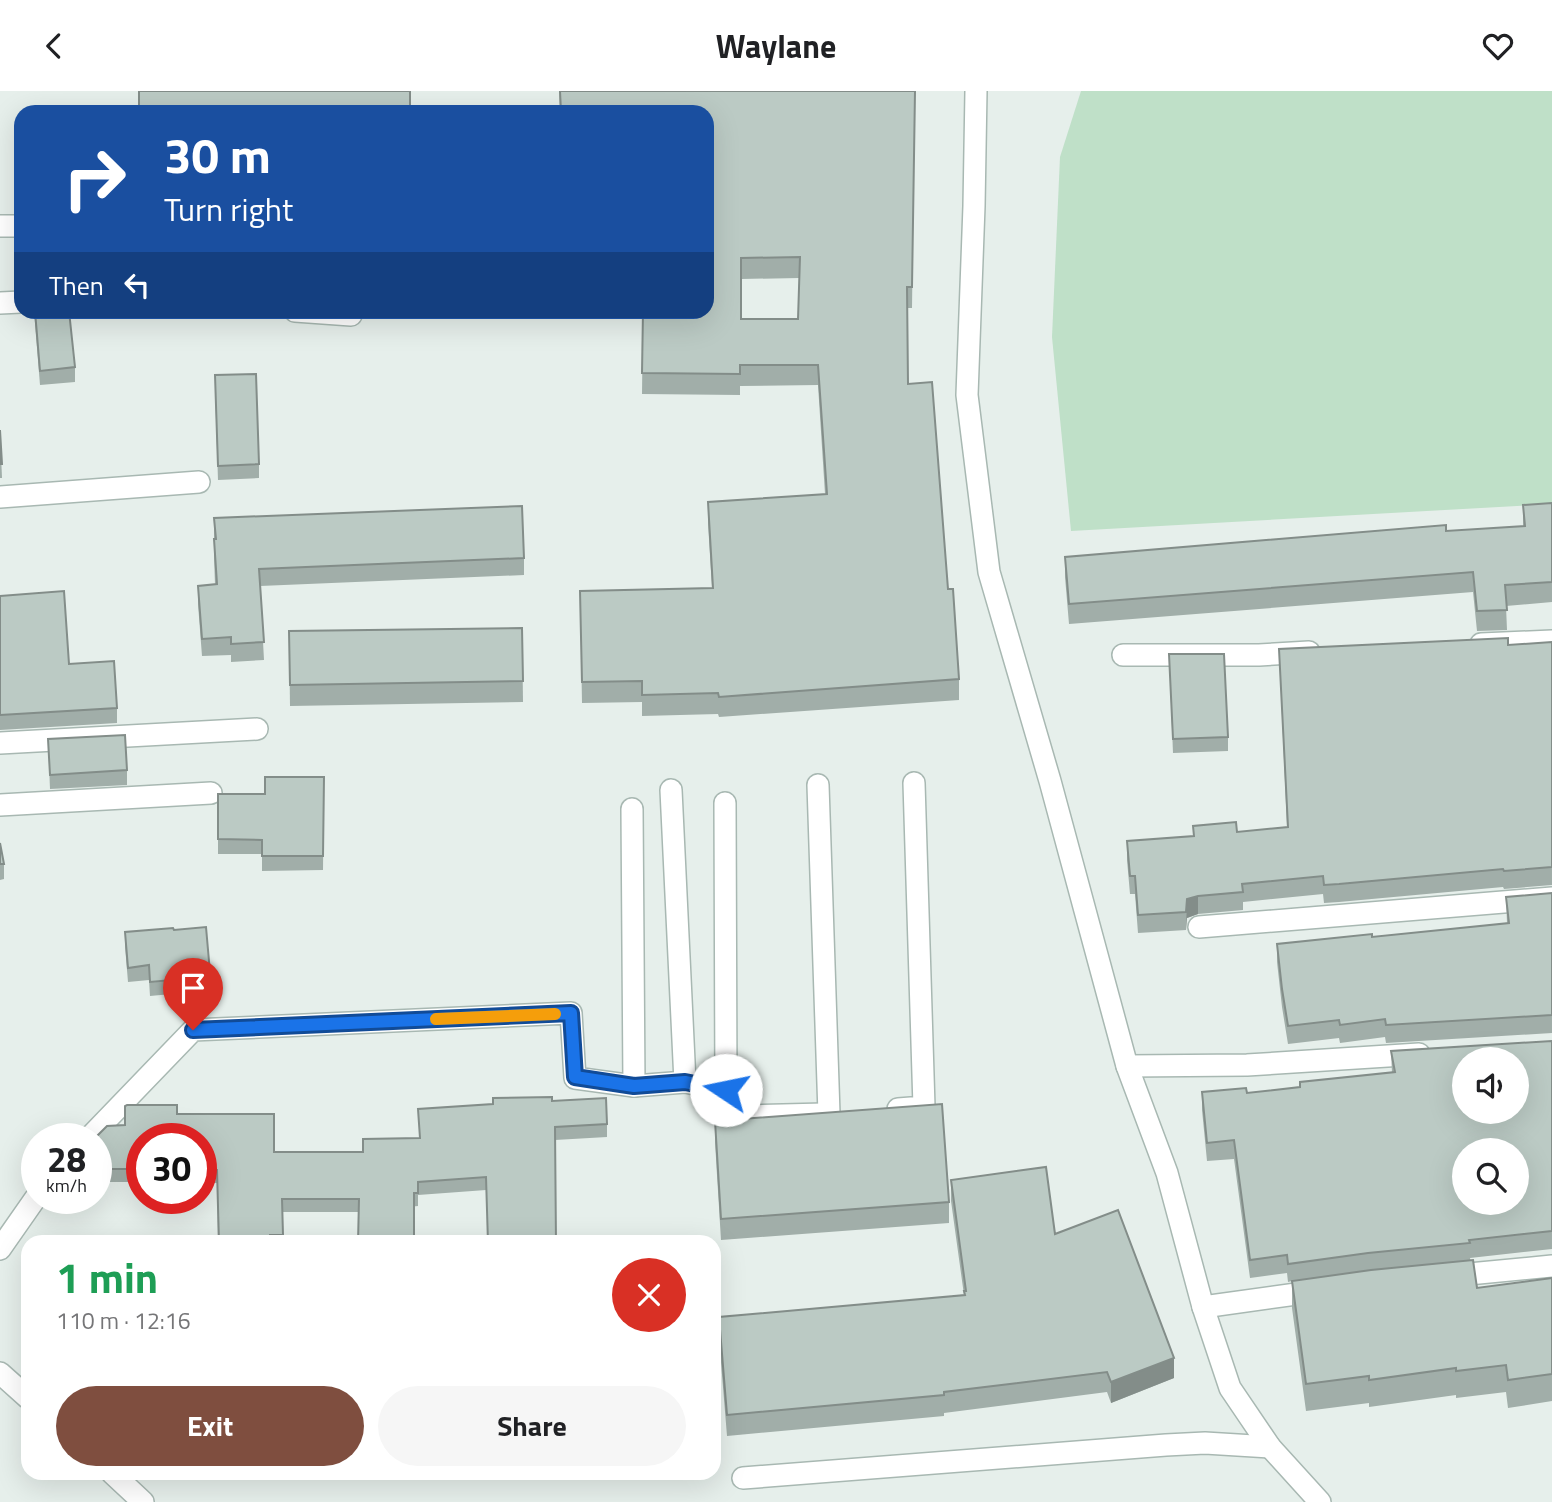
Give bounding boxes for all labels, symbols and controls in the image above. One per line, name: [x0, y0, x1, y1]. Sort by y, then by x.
text: Waylane: [716, 22, 836, 70]
icon: back: [35, 27, 73, 65]
icon: heart: [1479, 27, 1517, 65]
text: 30 m: [164, 117, 271, 192]
icon: right: [49, 133, 140, 224]
text: Turn right: [164, 185, 293, 233]
text: Then: [49, 266, 104, 305]
icon: left: [118, 266, 156, 304]
pin: [163, 958, 223, 1030]
icon: arrive: [174, 969, 212, 1007]
map controls: [1452, 1047, 1529, 1215]
button: sound: [1452, 1047, 1529, 1124]
position arrow: [689, 1053, 763, 1127]
speed limit sign: 30: [126, 1123, 217, 1214]
text: 28: [47, 1132, 86, 1186]
button: search: [1452, 1138, 1529, 1215]
text: km/h: [46, 1172, 87, 1199]
text: 1 min: [56, 1245, 158, 1309]
button: close: [612, 1258, 686, 1332]
text: 110 m · 12:16: [56, 1303, 191, 1338]
button: Exit: [56, 1386, 364, 1466]
button: Share: [378, 1386, 686, 1466]

